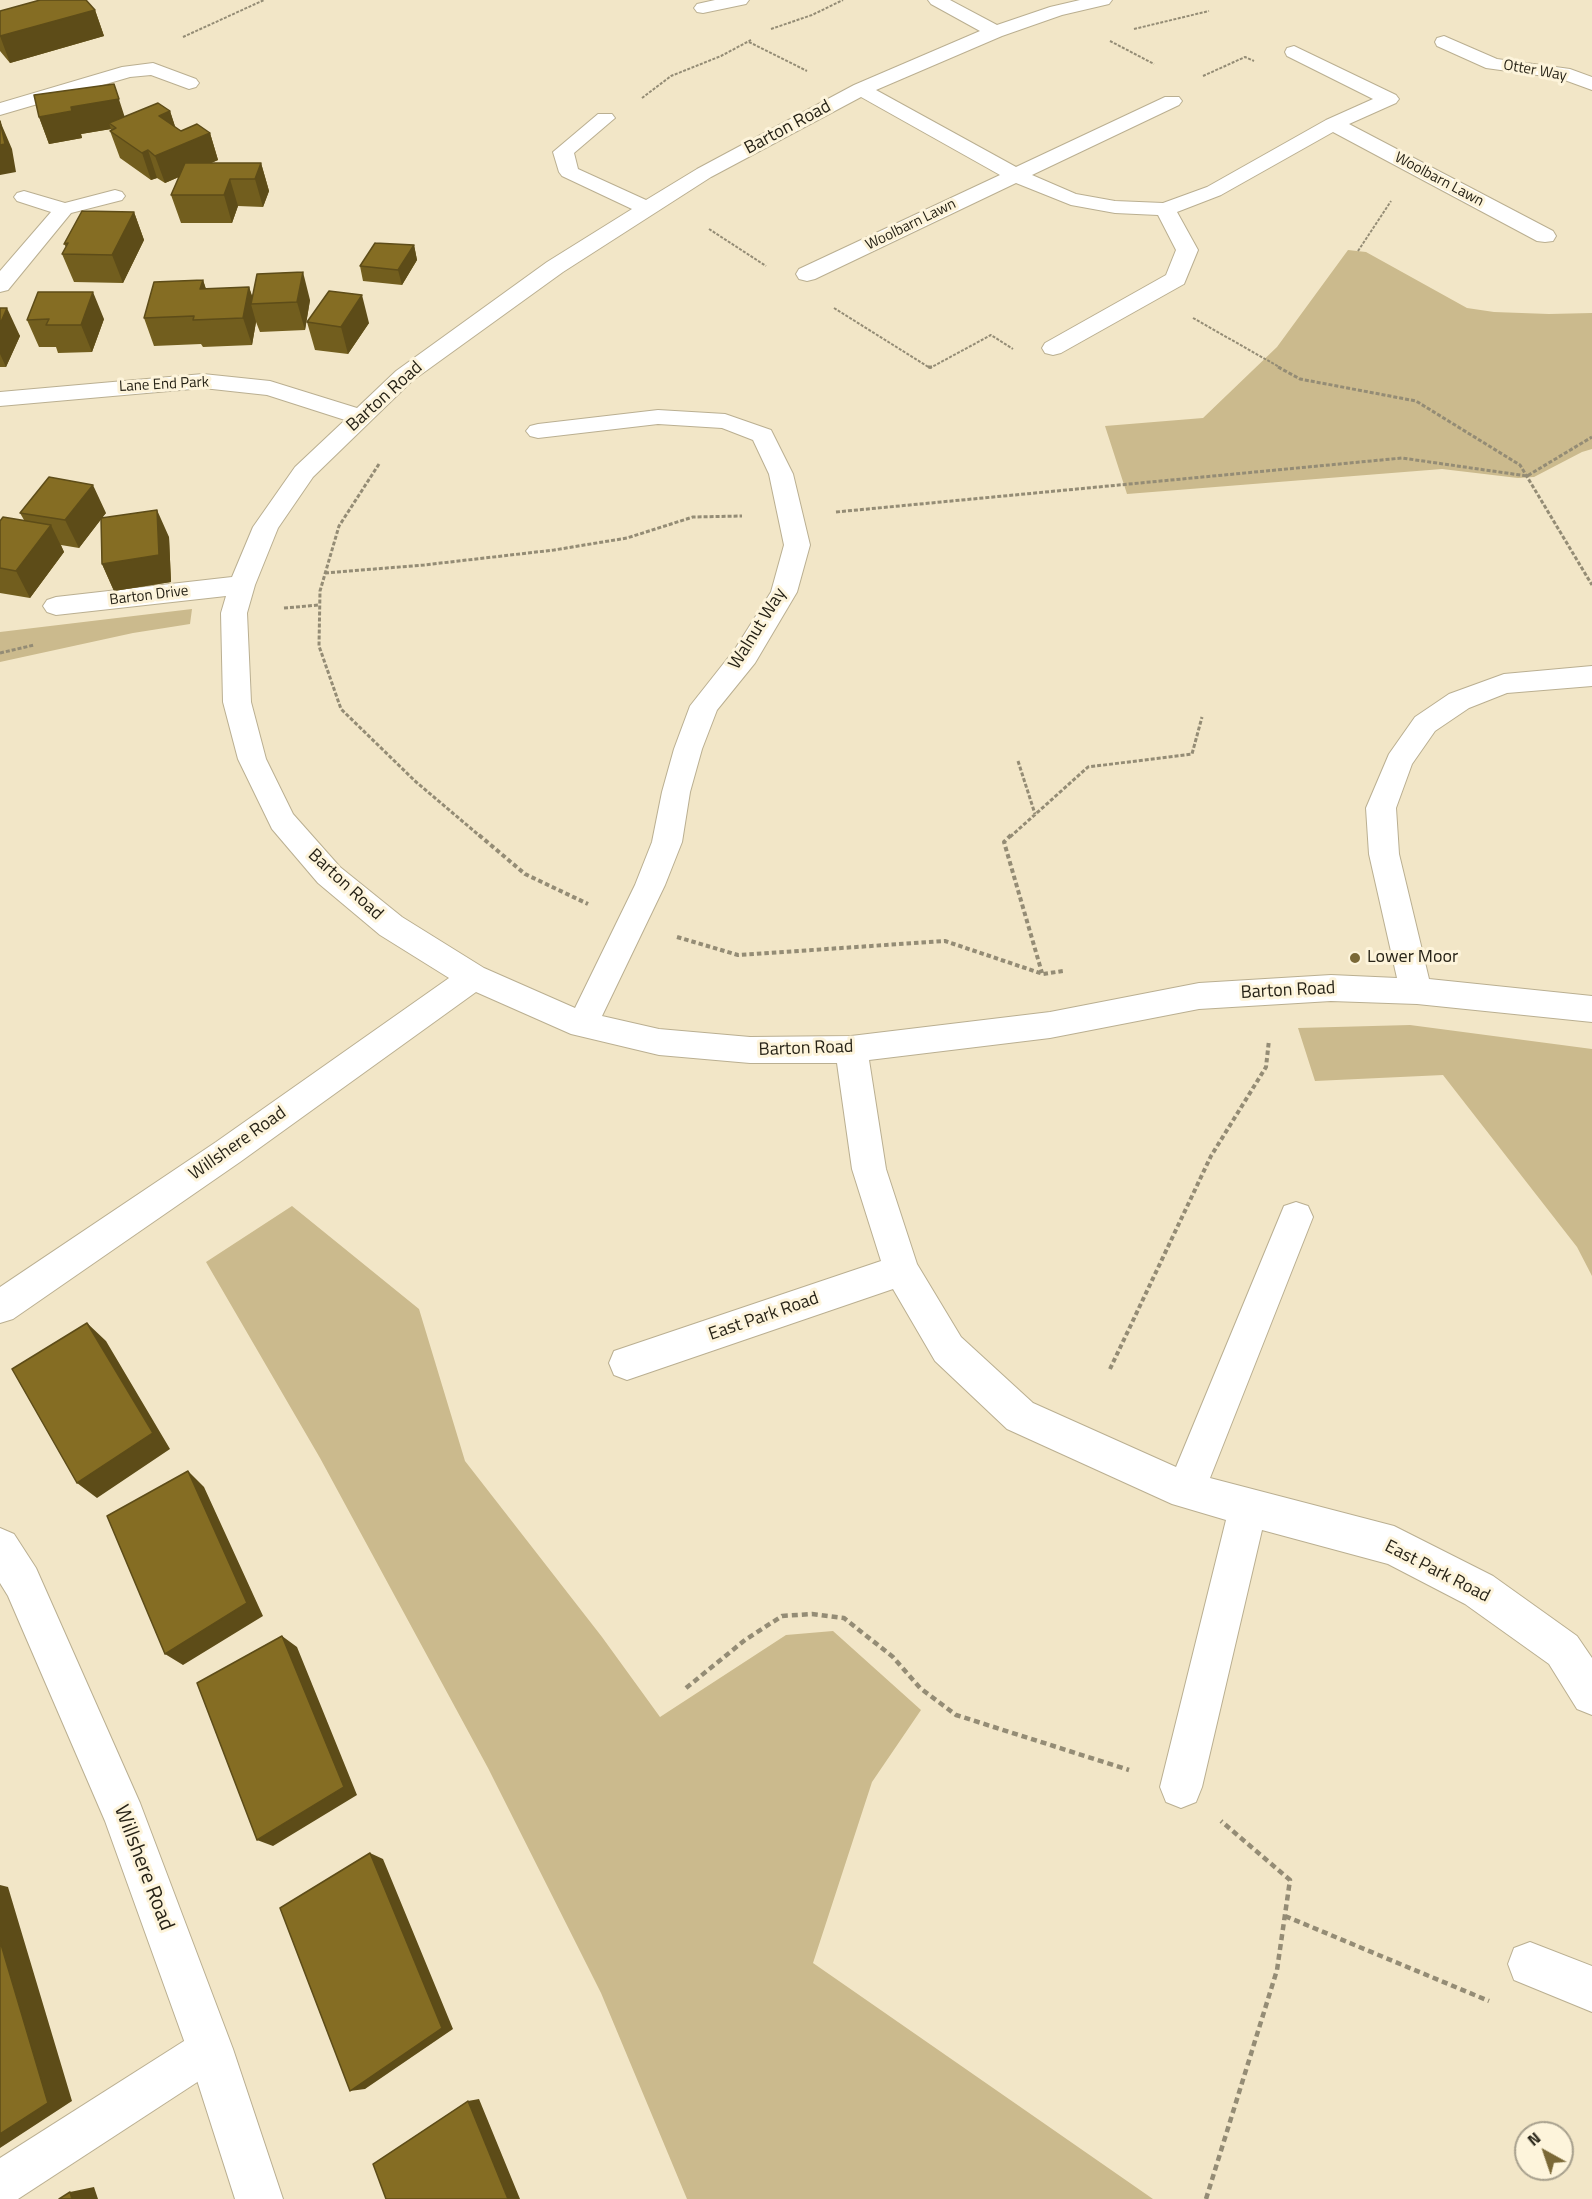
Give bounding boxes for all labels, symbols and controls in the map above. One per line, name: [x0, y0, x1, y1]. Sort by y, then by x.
street label: Otter Way: [1502, 57, 1568, 85]
street label: Barton Road: [741, 96, 835, 160]
street label: Woolbarn Lawn: [1391, 149, 1487, 211]
street label: Woolbarn Lawn: [863, 195, 959, 255]
street label: Barton Road: [343, 357, 427, 437]
street label: Lane End Park: [119, 374, 209, 396]
street label: Barton Drive: [109, 582, 189, 610]
street label: Walnut Way: [725, 584, 791, 674]
street label: Barton Road: [303, 845, 387, 925]
place label: Lower Moor: [1367, 947, 1458, 969]
marker: Lower Moor: [1348, 951, 1362, 965]
street label: Barton Road: [1240, 978, 1336, 1004]
street label: Barton Road: [758, 1037, 854, 1061]
street label: Willshere Road: [185, 1103, 291, 1185]
street label: East Park Road: [706, 1288, 822, 1346]
street label: East Park Road: [1381, 1536, 1493, 1608]
street label: Willshere Road: [108, 1802, 178, 1934]
north arrow: [1514, 2121, 1574, 2181]
text: N: [1522, 2126, 1546, 2152]

